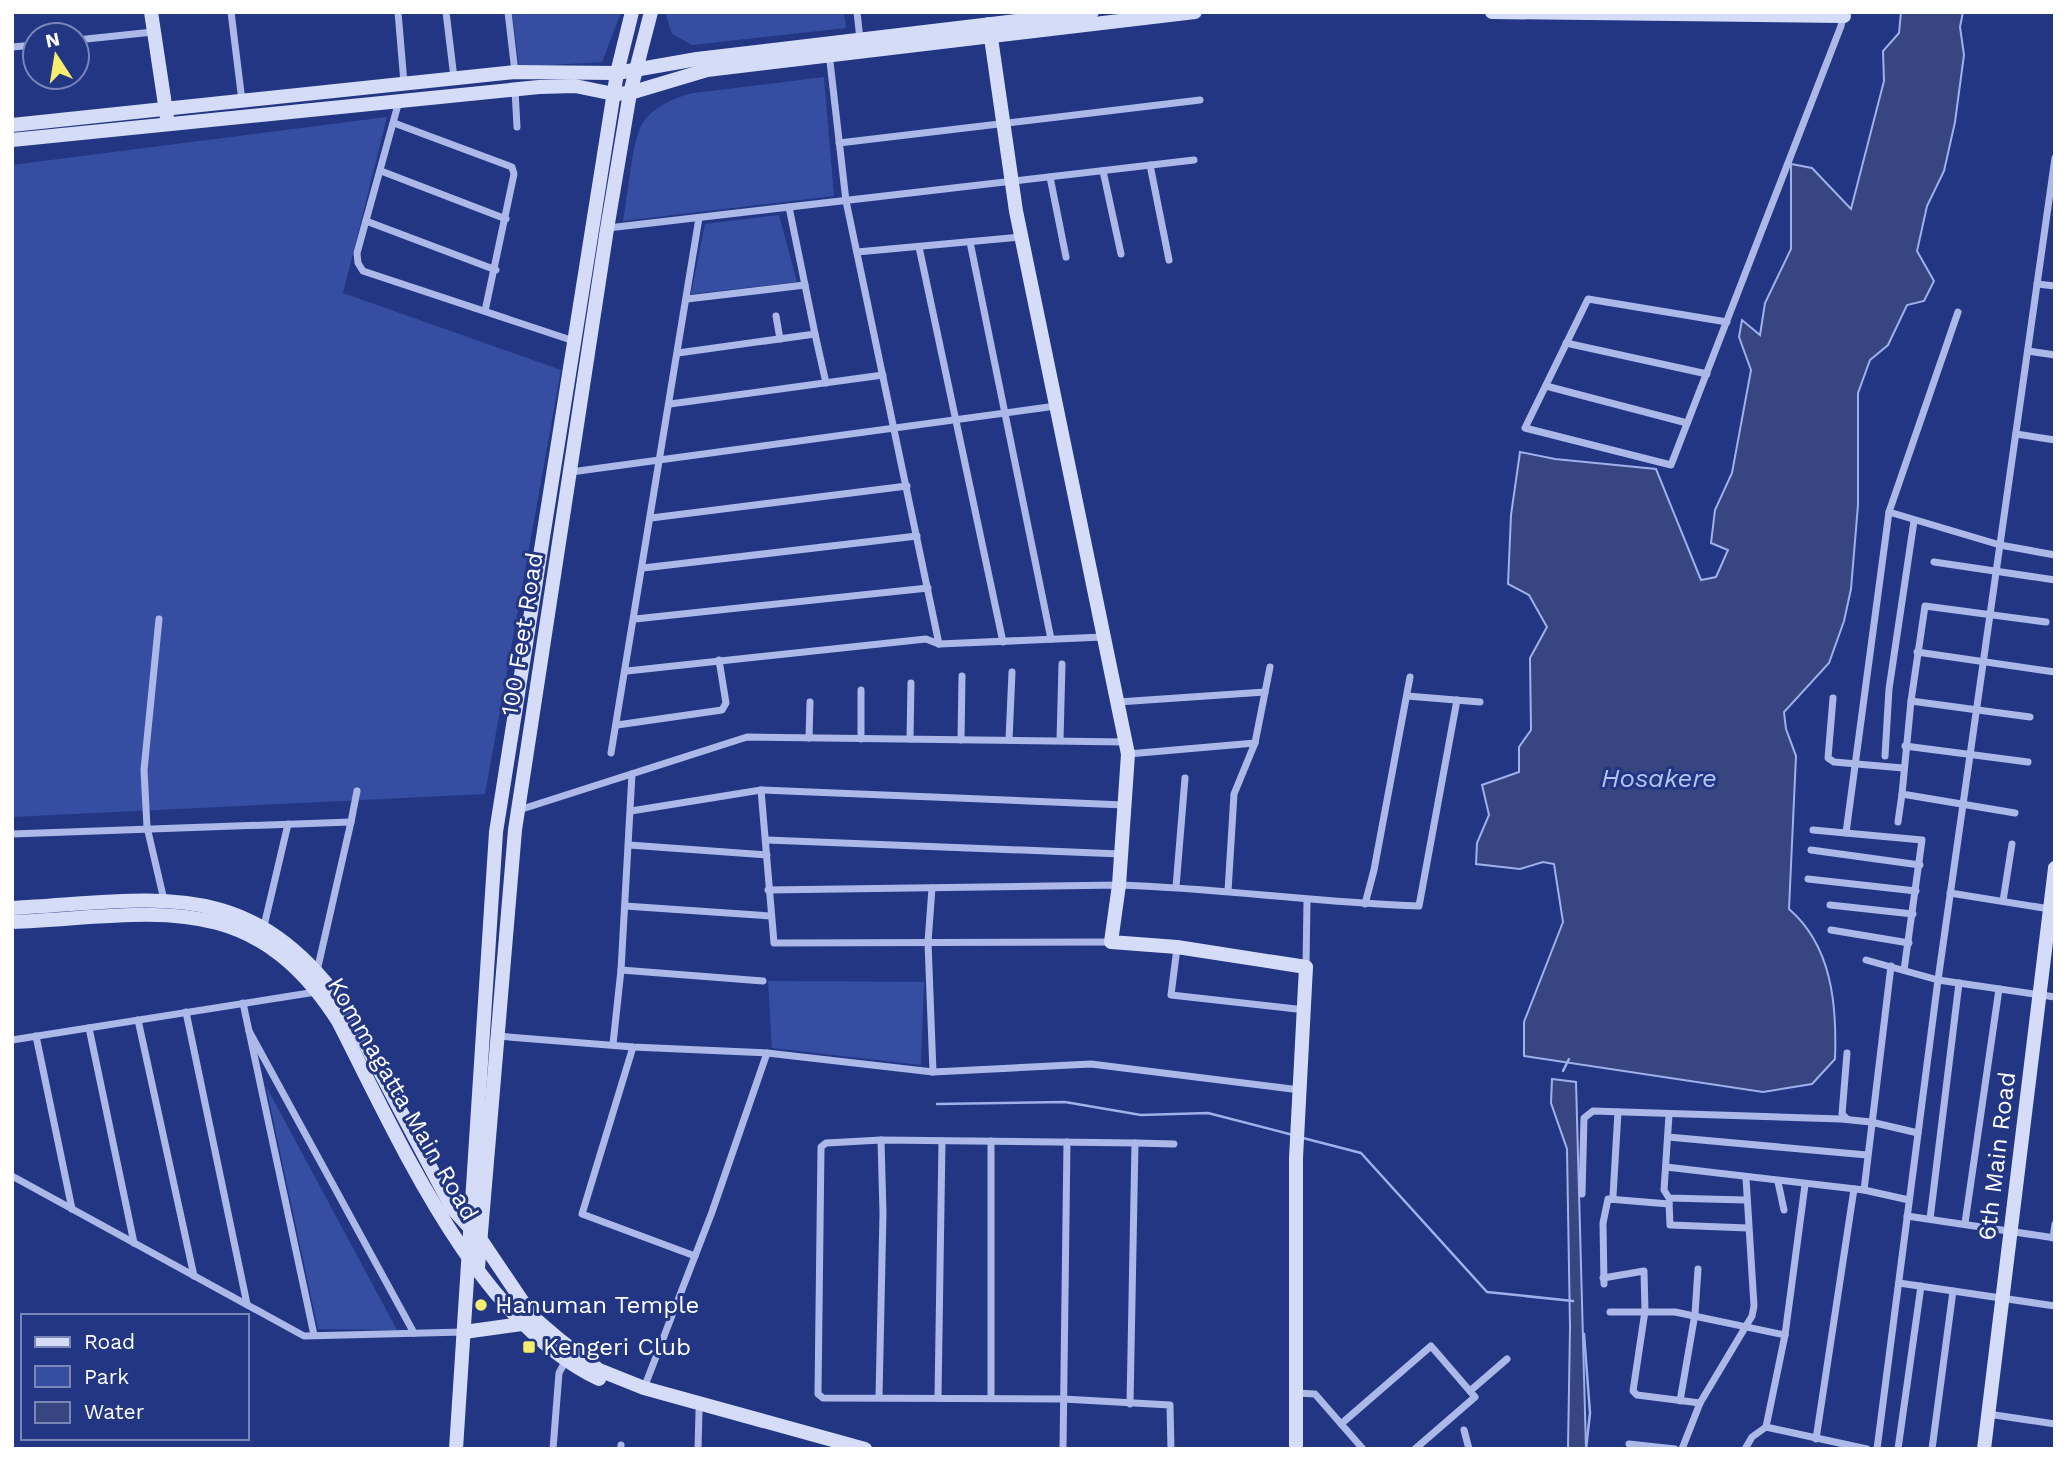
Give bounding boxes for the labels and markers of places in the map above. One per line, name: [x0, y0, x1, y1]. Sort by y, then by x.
place label: Hanuman Temple: [495, 1291, 699, 1319]
marker: Hanuman Temple: [473, 1297, 489, 1313]
place label: Kengeri Club: [543, 1333, 691, 1361]
marker: Kengeri Club: [521, 1339, 537, 1355]

